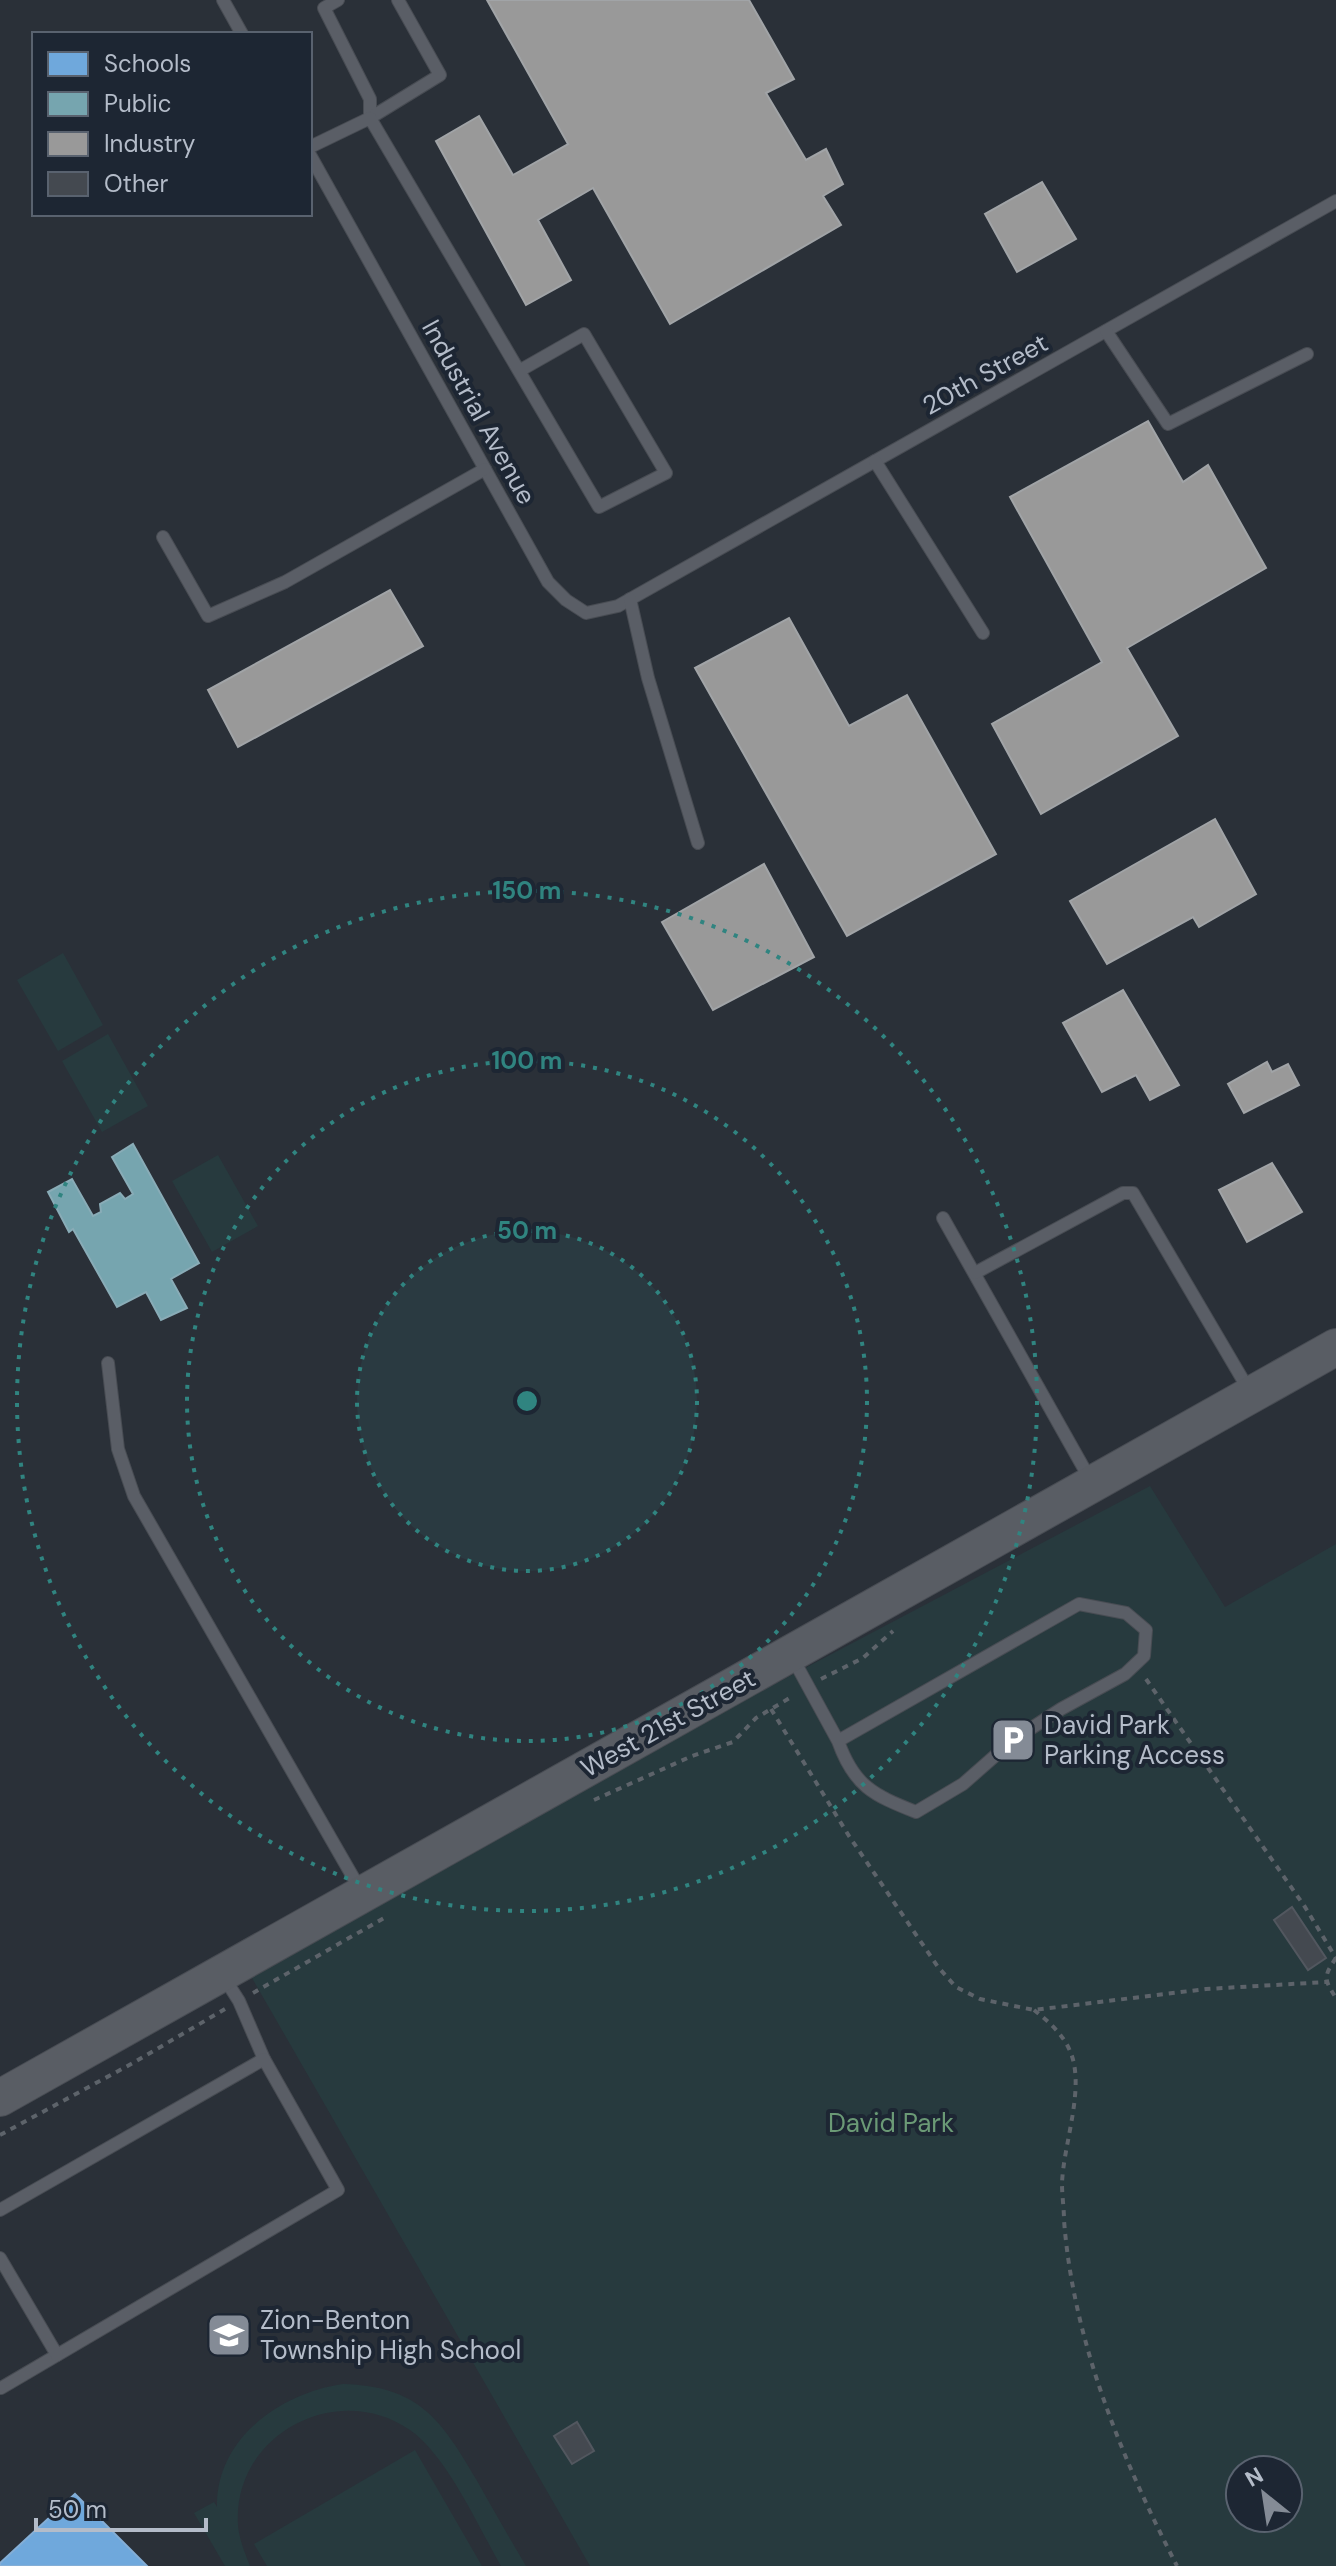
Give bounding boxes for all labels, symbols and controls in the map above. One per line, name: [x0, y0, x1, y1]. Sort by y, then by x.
legend: [32, 32, 312, 216]
text: Schools: [104, 48, 191, 79]
text: Public: [104, 88, 172, 119]
text: Industry: [104, 128, 195, 159]
text: Other: [104, 168, 168, 199]
street label: Industrial Avenue: [414, 314, 544, 510]
street label: 20th Street: [916, 326, 1054, 422]
text: 150 m: [493, 875, 561, 906]
text: 100 m: [492, 1045, 562, 1076]
text: 50 m: [497, 1215, 557, 1246]
centre of rings: [513, 1387, 541, 1415]
street label: West 21st Street: [575, 1661, 761, 1785]
place label: David Park Parking Access: [1044, 1708, 1225, 1772]
parking icon: David Park Parking Access: [989, 1716, 1037, 1764]
park label: David Park: [828, 2106, 954, 2140]
place label: Zion-Benton Township High School: [260, 2303, 521, 2367]
school or university icon: Zion-Benton Township High School: [205, 2311, 253, 2359]
north arrow: [1224, 2454, 1304, 2534]
text: N: [1240, 2461, 1268, 2494]
scale bar: [36, 2482, 206, 2532]
text: 50 m: [48, 2494, 107, 2525]

